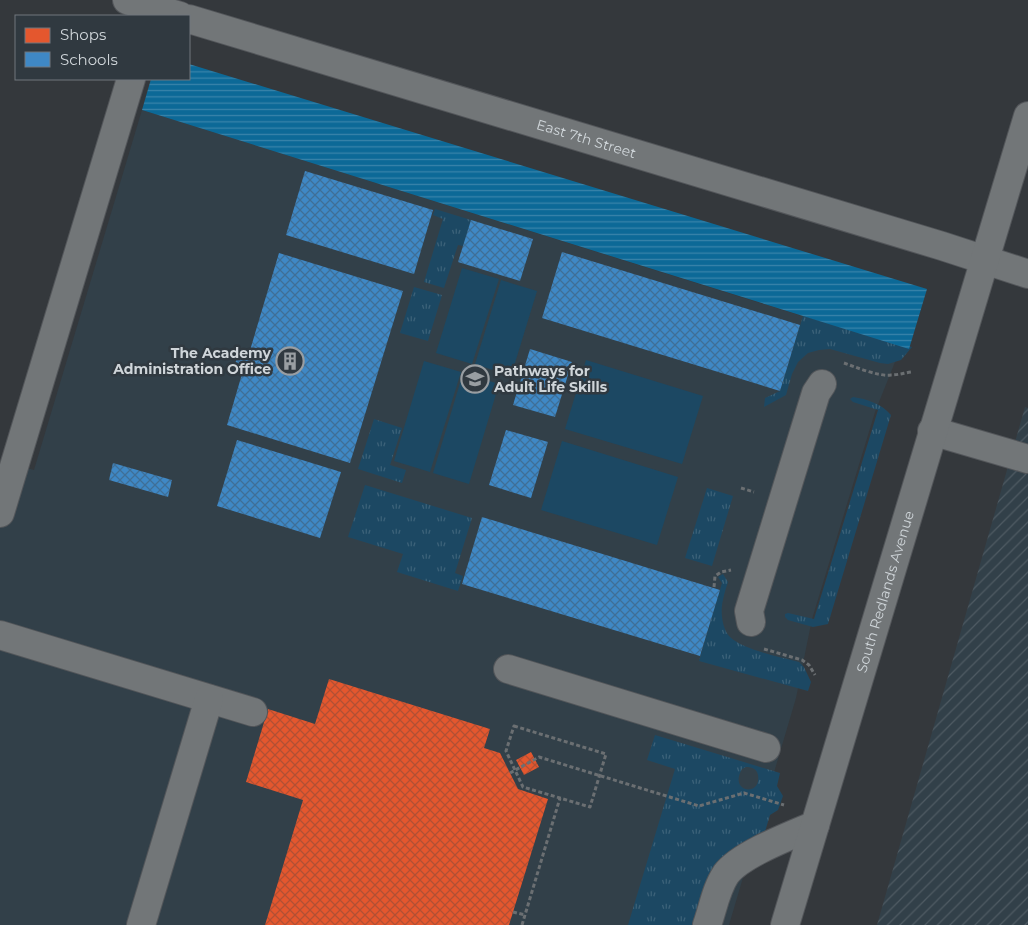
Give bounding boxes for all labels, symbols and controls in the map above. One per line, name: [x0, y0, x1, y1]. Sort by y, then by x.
legend: [15, 15, 190, 80]
text: Shops: [60, 25, 106, 44]
text: Schools: [60, 50, 118, 69]
street label: East 7th Street: [534, 115, 639, 162]
place label: The Academy Administration Office: [112, 344, 272, 378]
building icon: The Academy Administration Office: [275, 346, 305, 376]
place label: Pathways for Adult Life Skills: [493, 362, 608, 396]
school or university icon: Pathways for Adult Life Skills: [460, 364, 490, 394]
street label: South Redlands Avenue: [852, 509, 918, 675]

